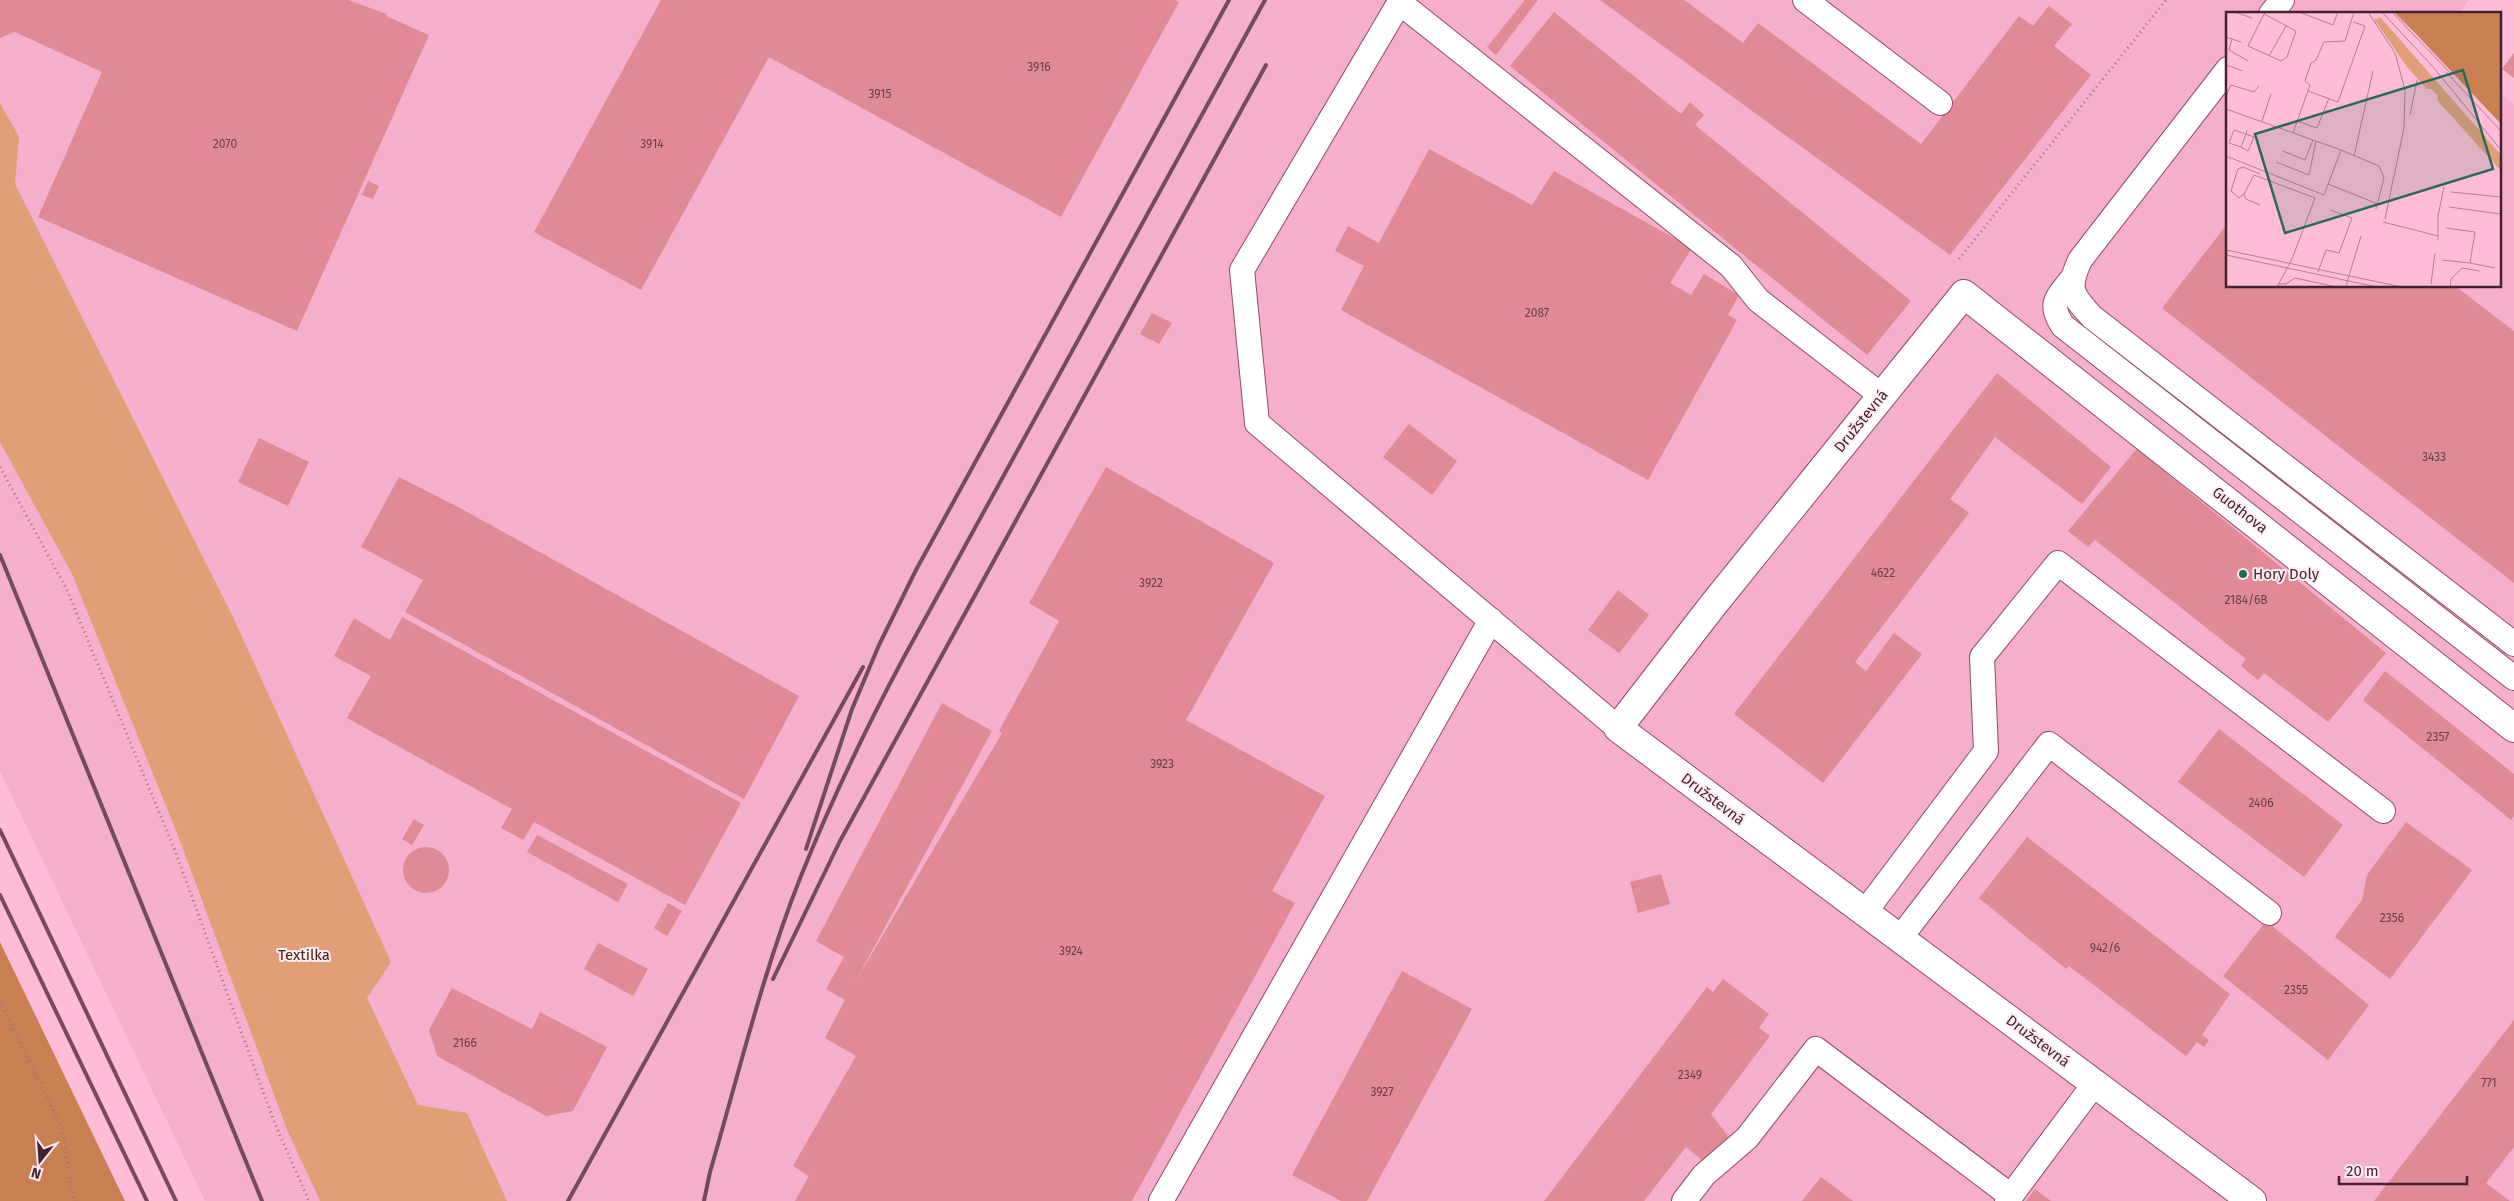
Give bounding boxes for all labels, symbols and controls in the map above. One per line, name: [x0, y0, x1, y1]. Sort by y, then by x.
inset map: [2226, 12, 2502, 288]
house number: 3916: [1027, 60, 1051, 74]
house number: 3915: [868, 87, 892, 101]
house number: 2070: [213, 137, 237, 151]
house number: 3914: [640, 137, 664, 151]
house number: 2087: [1525, 306, 1549, 320]
street label: Družstevná: [1830, 386, 1892, 456]
house number: 3433: [2422, 450, 2446, 464]
street label: Guothova: [2209, 483, 2271, 537]
place label: Hory Doly: [2253, 565, 2320, 583]
house number: 4622: [1871, 566, 1895, 580]
marker: Hory Doly: [2237, 568, 2249, 580]
house number: 3922: [1139, 576, 1163, 590]
house number: 2184/6B: [2224, 593, 2268, 607]
house number: 2357: [2427, 730, 2449, 744]
house number: 3923: [1150, 757, 1174, 771]
street label: Družstevná: [1678, 769, 1748, 829]
house number: 2406: [2248, 796, 2274, 810]
house number: 2356: [2380, 911, 2404, 925]
house number: 942/6: [2090, 941, 2120, 955]
house number: 3924: [1059, 944, 1084, 958]
park label: Textilka: [278, 946, 330, 964]
house number: 2355: [2284, 983, 2308, 997]
street label: Družstevná: [2003, 1011, 2073, 1071]
house number: 2166: [453, 1036, 477, 1050]
house number: 2349: [1678, 1068, 1702, 1082]
house number: 771: [2481, 1076, 2497, 1090]
house number: 3927: [1370, 1085, 1394, 1099]
north arrow: [15, 1136, 65, 1186]
scale bar: [2339, 1154, 2466, 1186]
text: 20 m: [2346, 1162, 2379, 1180]
text: N: [29, 1163, 43, 1182]

